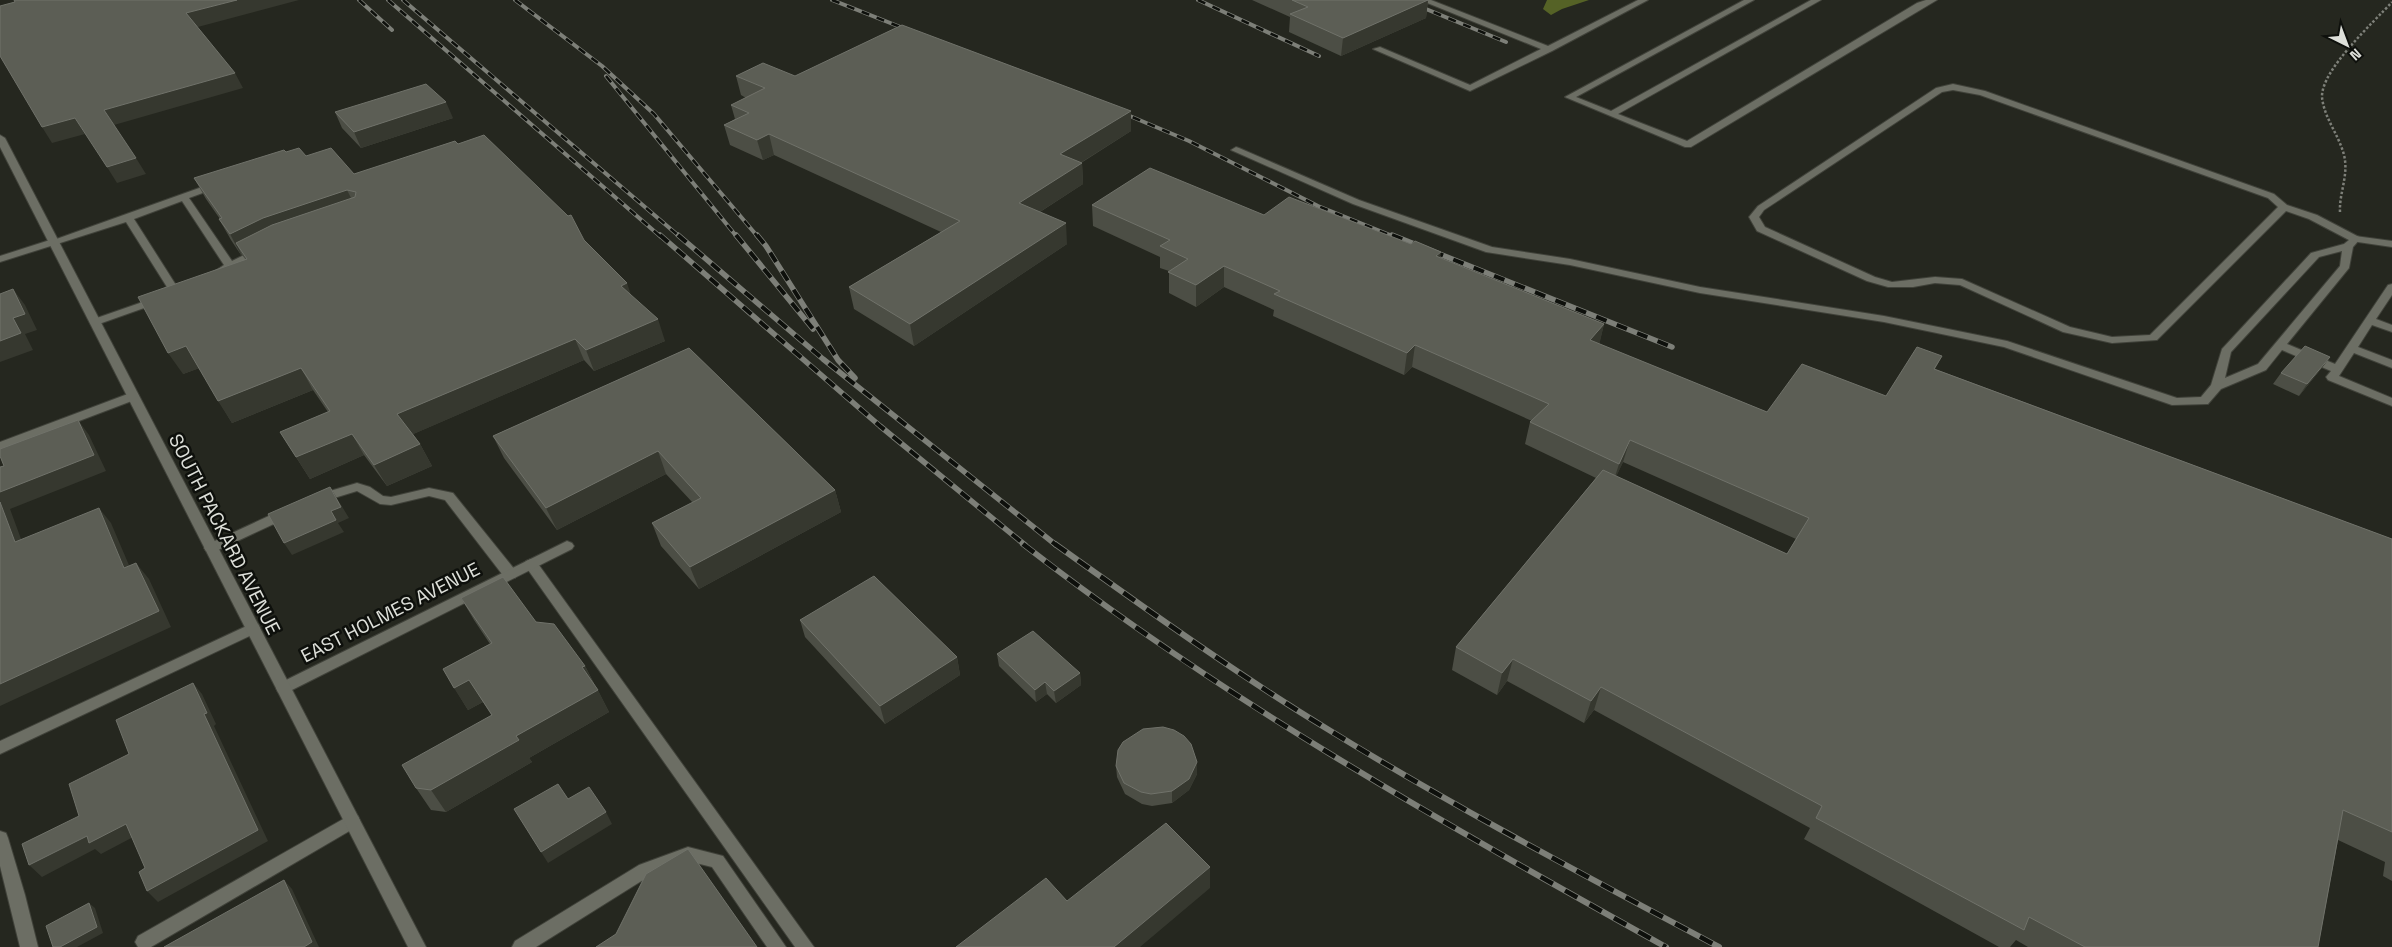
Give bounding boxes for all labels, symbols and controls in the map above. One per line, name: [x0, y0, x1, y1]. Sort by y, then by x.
north arrow: [2322, 20, 2372, 70]
text: N: [2346, 45, 2365, 64]
street label: SOUTH PACKARD AVENUE: [163, 430, 286, 639]
street label: EAST HOLMES AVENUE: [297, 556, 484, 668]

